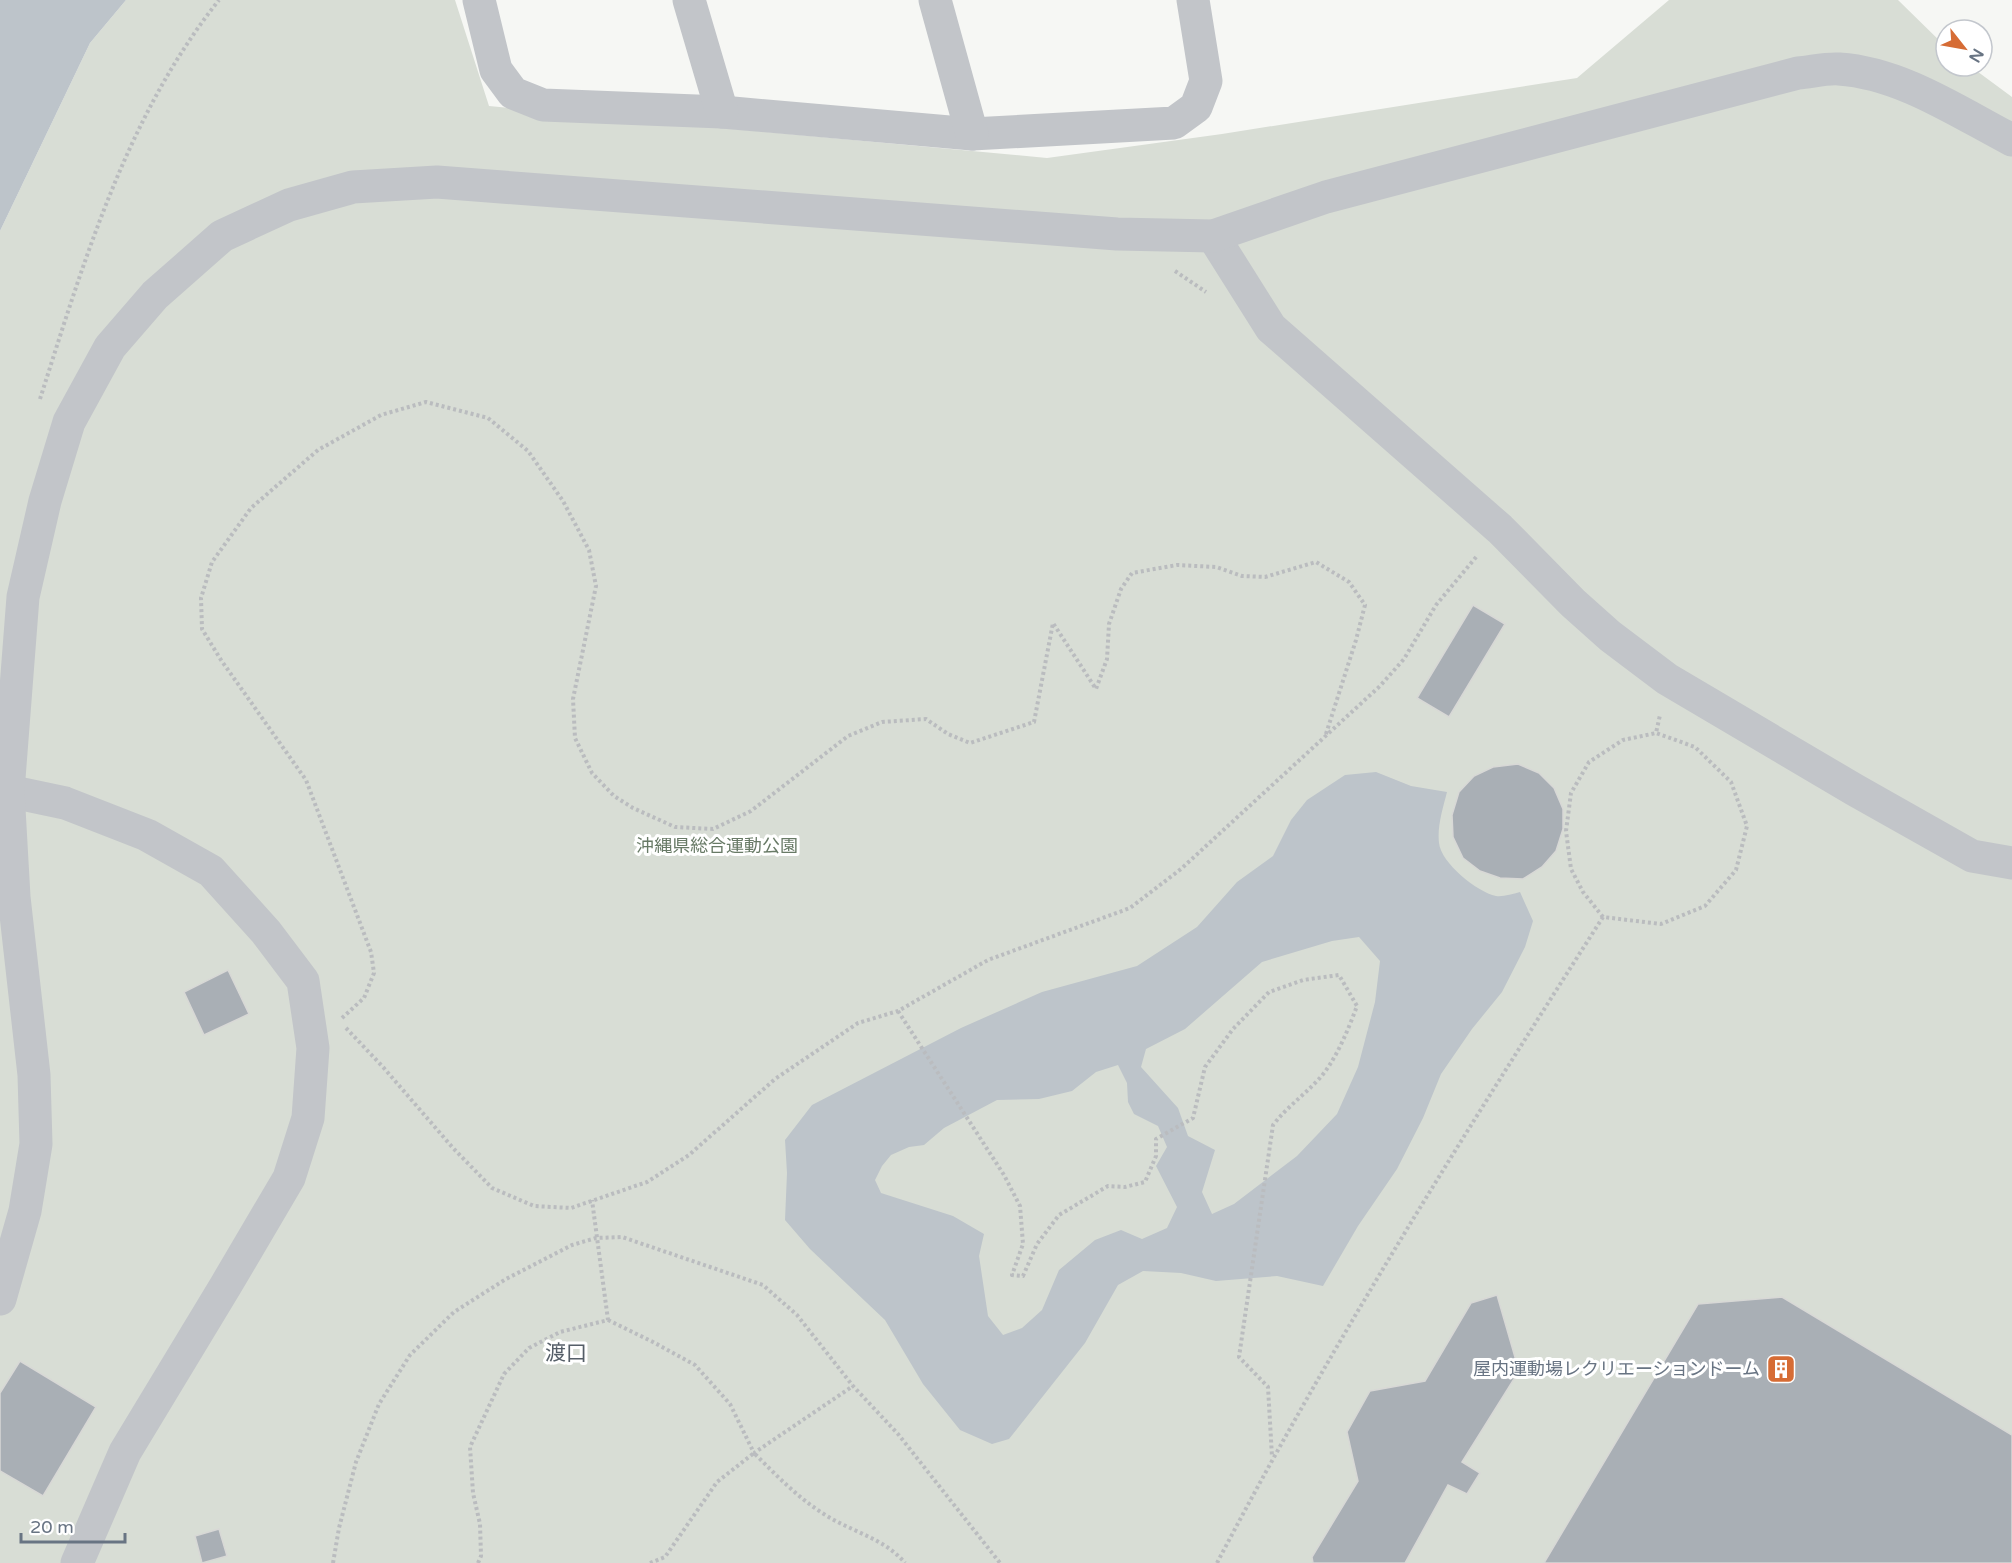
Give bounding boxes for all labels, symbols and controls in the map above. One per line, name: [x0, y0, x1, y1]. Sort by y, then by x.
north arrow: [1934, 18, 1994, 78]
text: N: [1964, 45, 1988, 66]
park label: 沖縄県総合運動公園: [636, 835, 798, 857]
district label: 渡口: [545, 1341, 587, 1366]
building icon: 屋内運動場レクリエーションドーム: [1765, 1353, 1797, 1385]
place label: 屋内運動場レクリエーションドーム: [1473, 1358, 1760, 1380]
scale bar: [21, 1506, 124, 1544]
text: 20 m: [30, 1516, 74, 1538]

